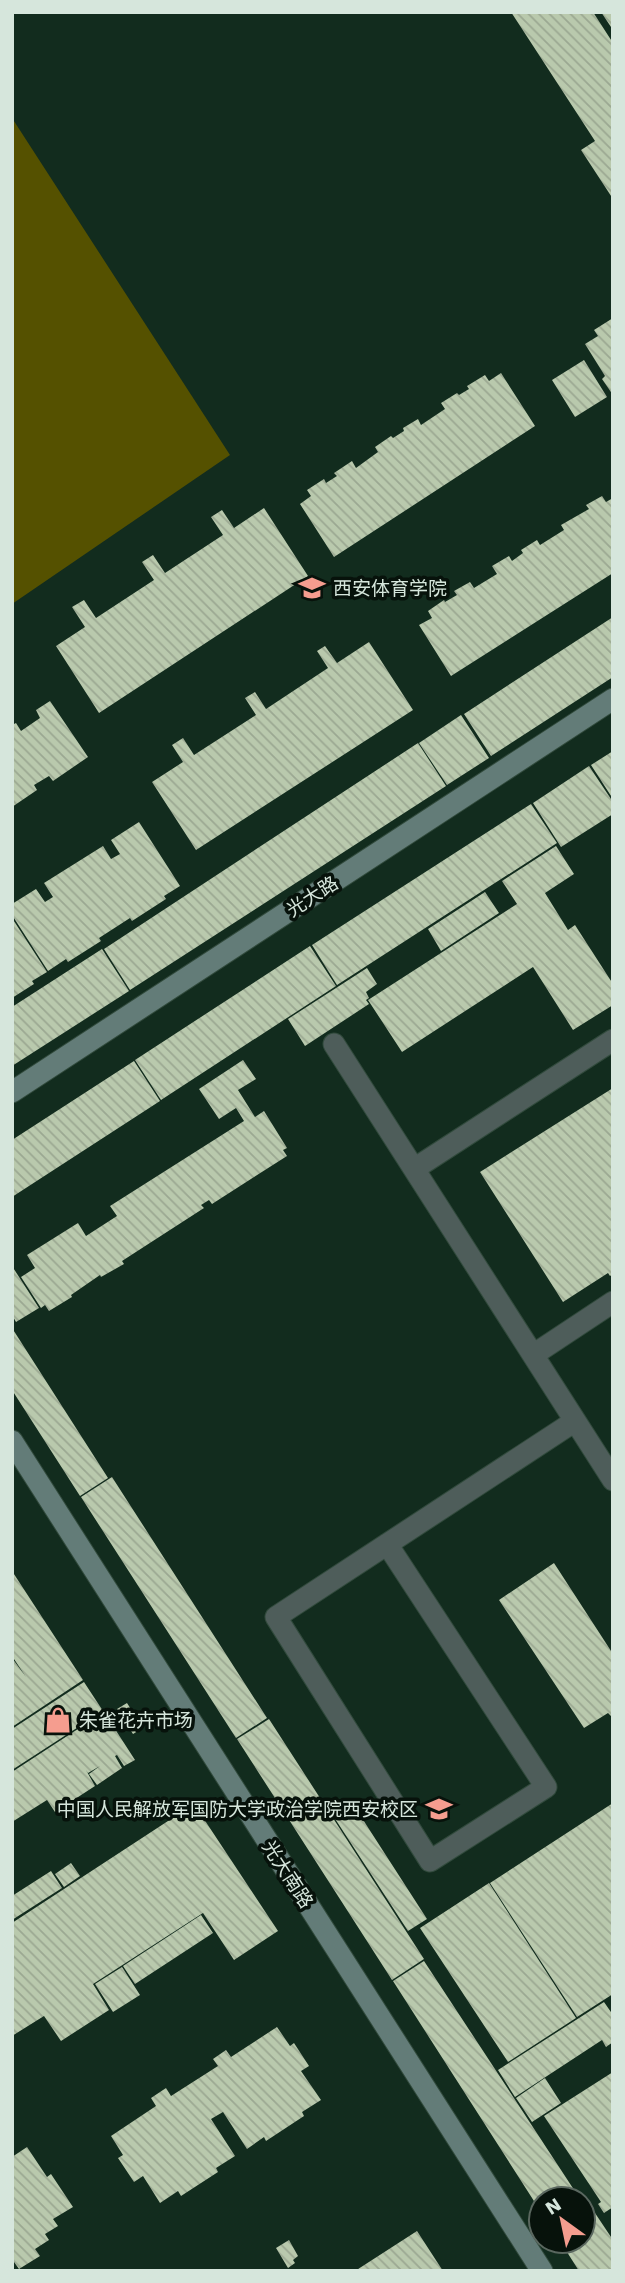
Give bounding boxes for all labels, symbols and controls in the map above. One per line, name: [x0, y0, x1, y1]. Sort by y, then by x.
school or university icon: 西安体育学院: [297, 573, 327, 603]
place label: 西安体育学院: [333, 577, 447, 600]
street label: 光大路: [282, 871, 342, 922]
shop icon: 朱雀花卉市场: [43, 1705, 73, 1735]
place label: 朱雀花卉市场: [79, 1709, 193, 1732]
school or university icon: 中国人民解放军国防大学政治学院西安校区: [424, 1794, 454, 1824]
place label: 中国人民解放军国防大学政治学院西安校区: [57, 1798, 418, 1821]
street label: 光大南路: [257, 1836, 318, 1912]
north arrow: [527, 2185, 597, 2255]
text: N: [541, 2193, 565, 2220]

